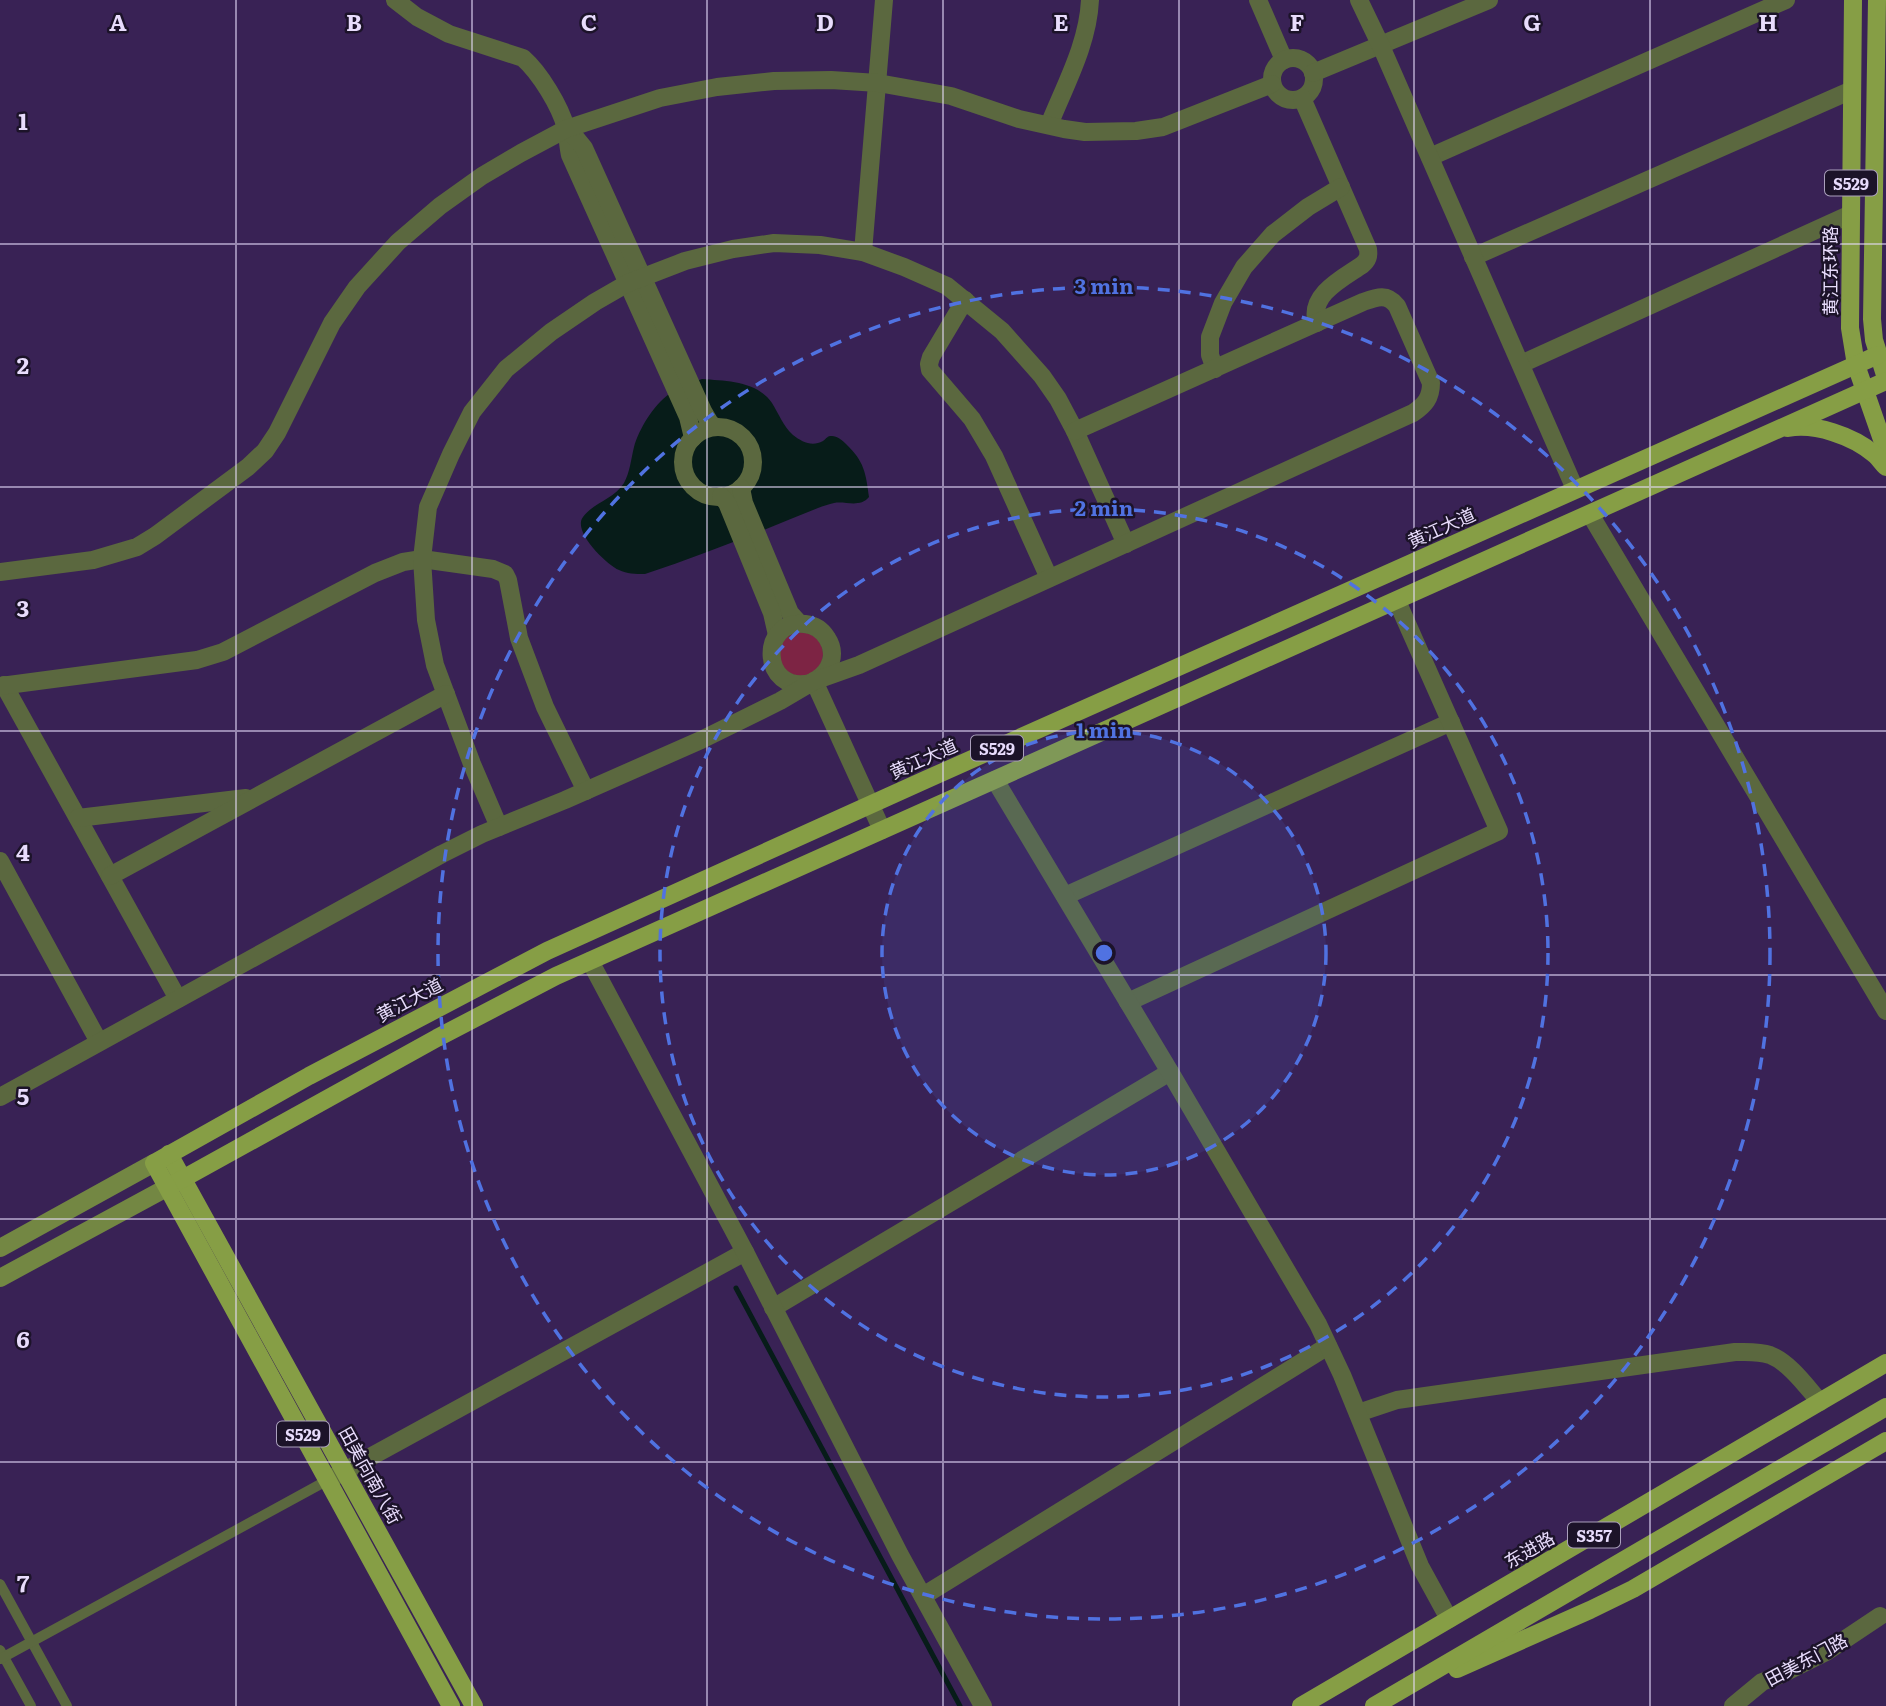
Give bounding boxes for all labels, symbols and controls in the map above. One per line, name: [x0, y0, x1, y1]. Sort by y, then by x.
text: A: [109, 4, 127, 38]
text: B: [346, 4, 362, 38]
text: C: [581, 4, 597, 38]
text: D: [816, 4, 834, 38]
text: E: [1053, 4, 1069, 38]
text: F: [1290, 4, 1305, 38]
text: G: [1523, 4, 1541, 38]
text: H: [1758, 4, 1778, 38]
text: 1: [18, 103, 28, 137]
road number: S529: [1825, 170, 1877, 196]
street label: 黄江东环路: [1816, 226, 1843, 316]
text: 3 min: [1074, 269, 1134, 300]
text: 2: [17, 347, 29, 381]
text: 2 min: [1075, 491, 1134, 522]
street label: 黄江大道: [1403, 500, 1479, 554]
text: 3: [17, 590, 29, 624]
text: 1 min: [1076, 713, 1132, 744]
street label: 黄江大道: [885, 731, 961, 785]
road number: S529: [971, 736, 1023, 761]
text: 4: [16, 834, 30, 868]
centre of rings: [1092, 941, 1116, 965]
street label: 黄江大道: [371, 970, 447, 1028]
text: 5: [17, 1078, 29, 1112]
text: 6: [16, 1321, 30, 1355]
street label: 田美向南八街: [333, 1421, 409, 1529]
road number: S529: [277, 1422, 329, 1446]
road number: S357: [1568, 1522, 1620, 1548]
street label: 东进路: [1499, 1524, 1559, 1574]
text: 7: [17, 1565, 30, 1599]
street label: 田美东门路: [1760, 1626, 1852, 1692]

